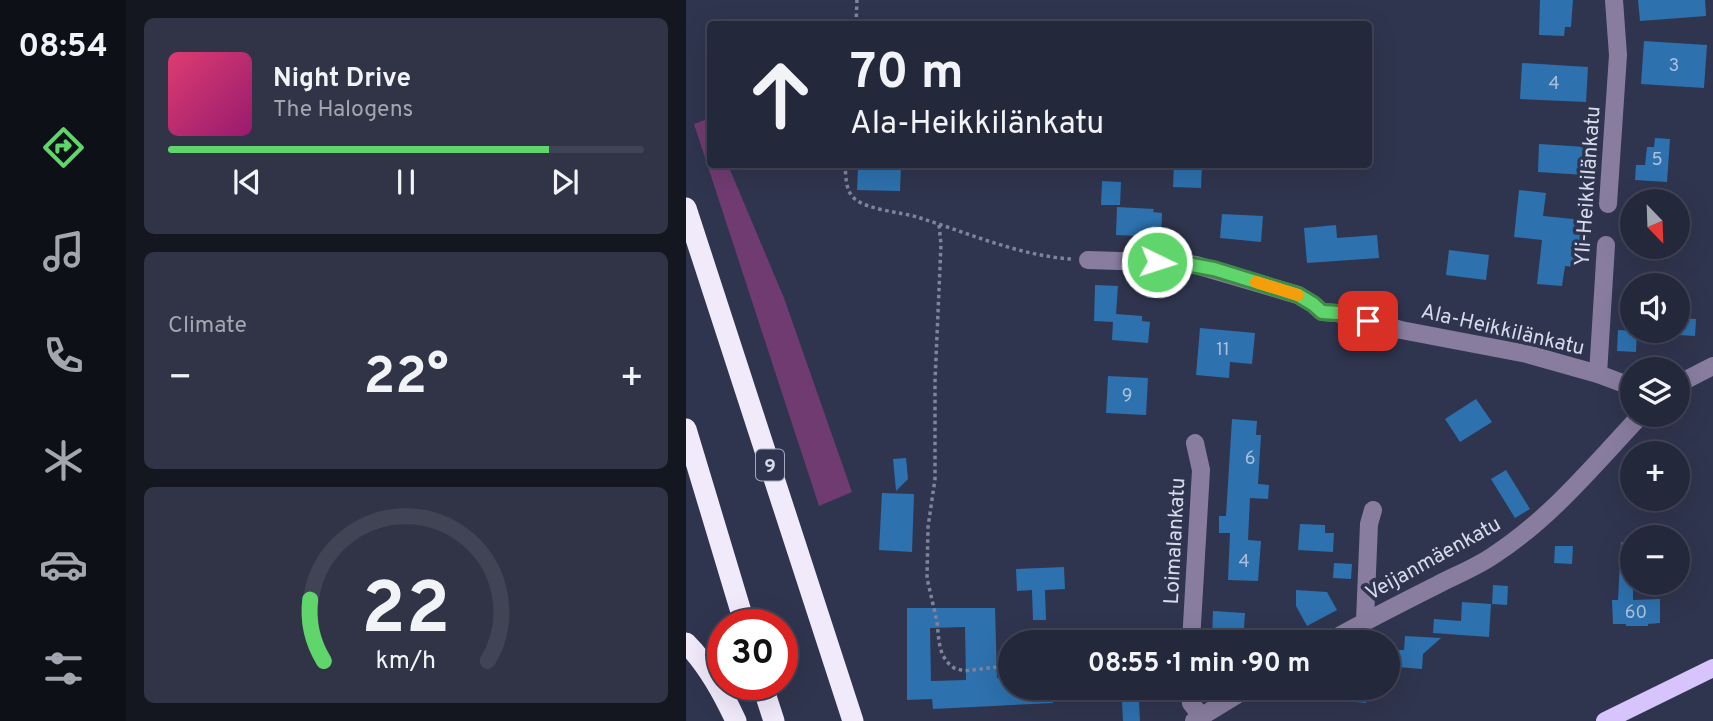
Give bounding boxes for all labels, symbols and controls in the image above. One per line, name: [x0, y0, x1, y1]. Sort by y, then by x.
text: 08:54: [18, 28, 108, 68]
text: 70 m: [850, 44, 964, 106]
icon: ahead: [735, 49, 826, 140]
house number: 3: [1669, 55, 1679, 78]
text: Night Drive: [273, 63, 411, 96]
house number: 4: [1548, 73, 1560, 96]
text: The Halogens: [273, 96, 413, 125]
text: Ala-Heikkilänkatu: [850, 105, 1104, 145]
street label: Yli-Heikkilänkatu: [1569, 105, 1608, 267]
icon: directions: [39, 123, 88, 172]
house number: 5: [1651, 149, 1663, 172]
icon: previous: [228, 163, 266, 201]
icon: pause: [387, 163, 425, 201]
icon: next: [546, 163, 584, 201]
north arrow: [1620, 189, 1690, 259]
map controls: [1620, 189, 1690, 595]
position arrow: [1120, 225, 1194, 299]
icon: music: [39, 227, 88, 276]
button: sound: [1620, 273, 1690, 343]
pin: [1338, 291, 1398, 351]
street label: Ala-Heikkilänkatu: [1418, 299, 1587, 362]
icon: arrive: [1349, 302, 1387, 340]
text: Climate: [168, 312, 247, 341]
icon: phone: [39, 331, 88, 380]
house number: 11: [1216, 339, 1230, 362]
text: 22°: [363, 346, 449, 412]
text: −: [168, 355, 193, 404]
text: +: [619, 355, 644, 404]
button: layers: [1620, 357, 1690, 427]
house number: 9: [1122, 385, 1132, 408]
icon: climate: [39, 436, 88, 485]
button: +: [1620, 441, 1690, 511]
house number: 6: [1245, 448, 1255, 471]
road number: 9: [756, 450, 784, 480]
street label: Loimalankatu: [1159, 477, 1192, 605]
street label: Veijanmäenkatu: [1361, 511, 1506, 608]
button: −: [1620, 525, 1690, 595]
icon: car: [39, 540, 88, 589]
house number: 4: [1238, 551, 1250, 574]
text: 22: [361, 567, 451, 659]
house number: 60: [1625, 602, 1647, 625]
speed limit sign: 30: [707, 609, 798, 700]
icon: filters: [39, 644, 88, 693]
text: km/h: [376, 646, 436, 678]
text: 08:55 · 1 min · 90 m: [1088, 648, 1310, 681]

